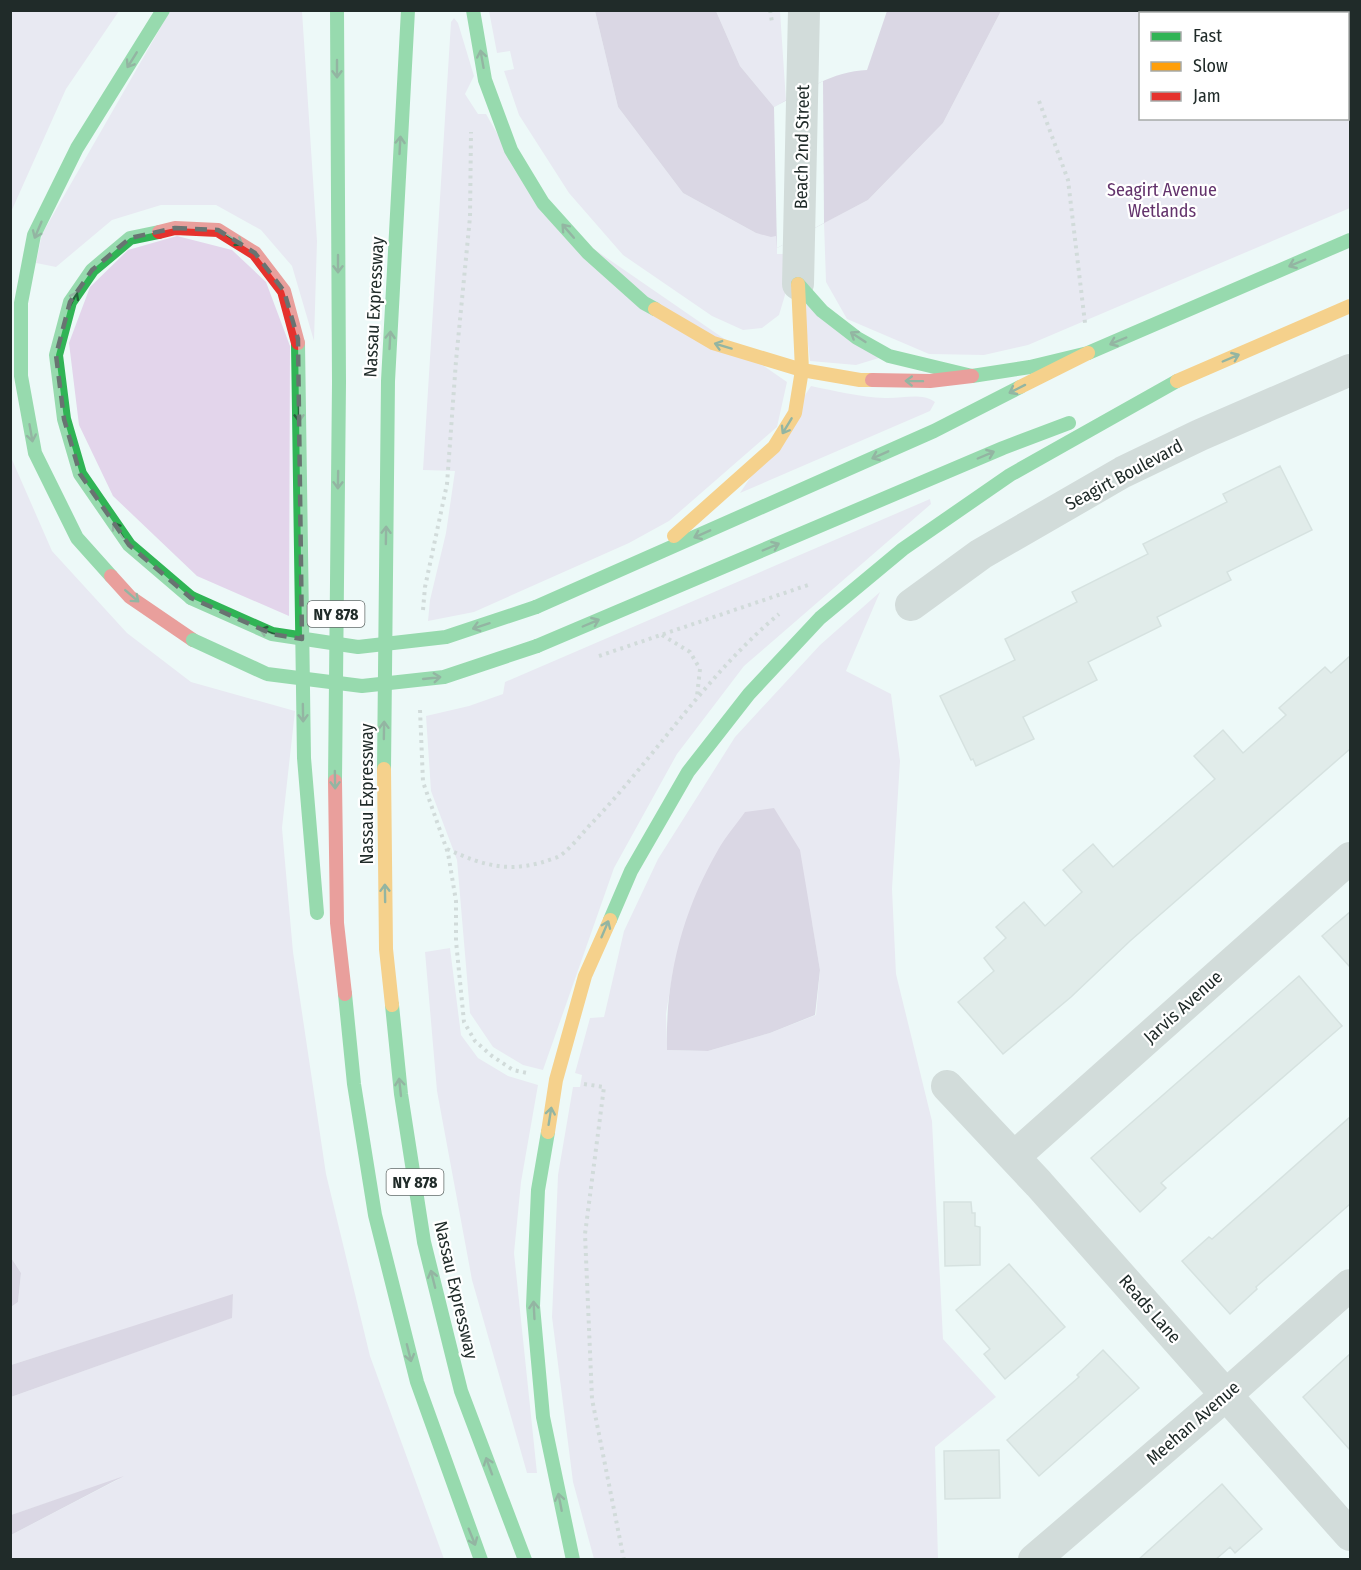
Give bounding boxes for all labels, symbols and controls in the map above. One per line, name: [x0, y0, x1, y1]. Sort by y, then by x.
legend: [1139, 12, 1349, 120]
text: Fast: [1193, 25, 1222, 47]
one-way arrow: [476, 50, 487, 70]
one-way arrow: [126, 51, 138, 68]
text: Slow: [1193, 55, 1228, 77]
one-way arrow: [331, 58, 343, 78]
street label: Beach 2nd Street: [790, 85, 814, 209]
text: Jam: [1193, 85, 1221, 107]
one-way arrow: [395, 136, 406, 156]
park label: Seagirt Avenue Wetlands: [1107, 179, 1217, 222]
one-way arrow: [31, 221, 42, 239]
one-way arrow: [561, 224, 575, 239]
one-way arrow: [227, 234, 244, 247]
street label: Nassau Expressway: [359, 236, 389, 378]
one-way arrow: [333, 253, 344, 273]
one-way arrow: [1288, 258, 1306, 270]
one-way arrow: [67, 292, 79, 309]
one-way arrow: [385, 331, 396, 351]
one-way arrow: [849, 331, 866, 344]
one-way arrow: [1109, 336, 1127, 347]
one-way arrow: [714, 340, 733, 351]
one-way arrow: [1221, 352, 1240, 363]
one-way arrow: [904, 375, 924, 387]
one-way arrow: [1009, 384, 1027, 395]
one-way arrow: [293, 402, 305, 422]
one-way arrow: [780, 417, 792, 434]
one-way arrow: [26, 423, 37, 443]
street label: Seagirt Boulevard: [1061, 435, 1187, 515]
one-way arrow: [977, 449, 995, 461]
one-way arrow: [872, 450, 890, 461]
one-way arrow: [332, 469, 344, 489]
one-way arrow: [112, 522, 124, 538]
one-way arrow: [380, 526, 392, 546]
one-way arrow: [693, 530, 711, 541]
one-way arrow: [761, 541, 779, 552]
one-way arrow: [123, 589, 139, 603]
road number: NY 878: [308, 601, 364, 627]
one-way arrow: [582, 617, 600, 628]
one-way arrow: [472, 621, 490, 632]
one-way arrow: [260, 625, 278, 636]
one-way arrow: [421, 672, 441, 683]
one-way arrow: [297, 702, 309, 722]
one-way arrow: [379, 720, 390, 740]
street label: Nassau Expressway: [356, 724, 378, 864]
one-way arrow: [329, 769, 341, 789]
one-way arrow: [380, 883, 391, 903]
one-way arrow: [600, 921, 612, 939]
street label: Jarvis Avenue: [1139, 966, 1227, 1048]
one-way arrow: [394, 1078, 405, 1097]
one-way arrow: [545, 1106, 556, 1126]
road number: NY 878: [386, 1169, 444, 1195]
street label: Nassau Expressway: [429, 1219, 483, 1361]
one-way arrow: [427, 1270, 439, 1289]
street label: Reads Lane: [1114, 1270, 1186, 1348]
one-way arrow: [528, 1300, 539, 1320]
one-way arrow: [404, 1343, 416, 1362]
street label: Meehan Avenue: [1142, 1376, 1244, 1470]
one-way arrow: [483, 1457, 494, 1475]
one-way arrow: [554, 1493, 565, 1513]
one-way arrow: [467, 1528, 478, 1546]

